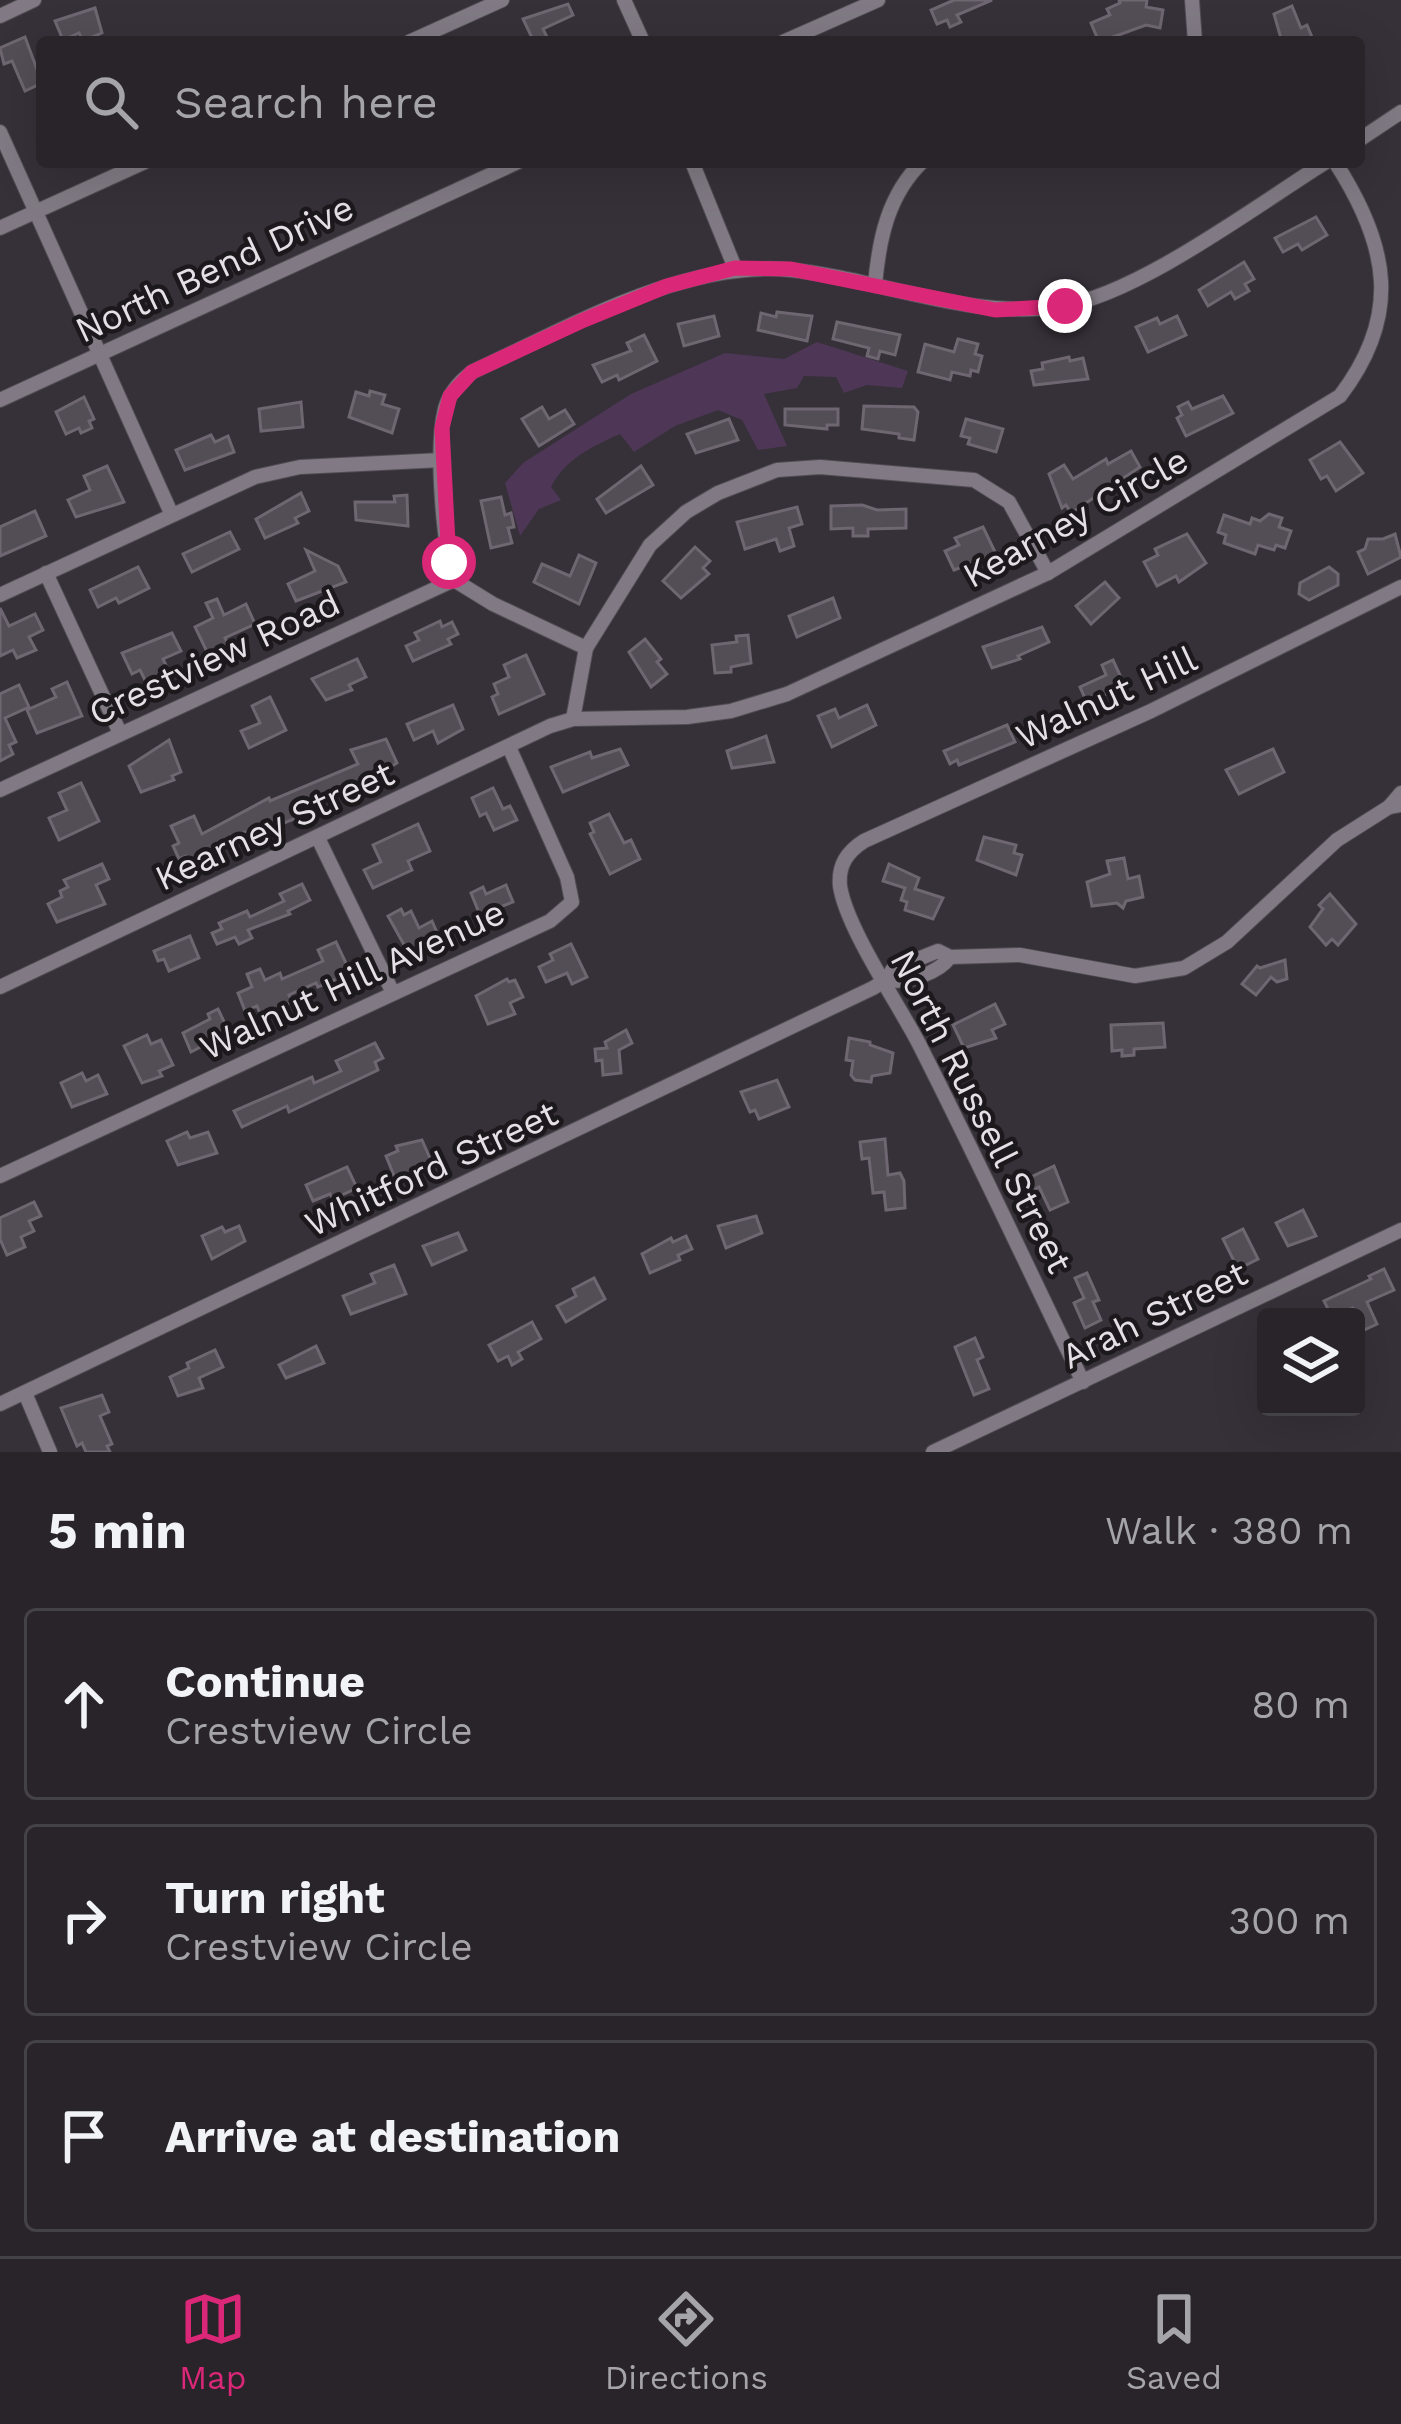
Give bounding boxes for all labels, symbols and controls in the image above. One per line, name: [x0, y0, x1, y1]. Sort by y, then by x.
search box: [36, 36, 1365, 168]
icon: search: [78, 69, 144, 135]
text: Search here: [174, 76, 438, 129]
street label: North Bend Drive: [69, 186, 360, 352]
route end: [1038, 279, 1092, 333]
street label: Kearney Circle: [956, 439, 1195, 597]
route start: [422, 535, 476, 589]
street label: Crestview Road: [82, 581, 346, 734]
street label: Walnut Hill: [1009, 638, 1203, 758]
street label: Kearney Street: [148, 752, 400, 900]
street label: Walnut Hill Avenue: [193, 891, 511, 1069]
street label: North Russell Street: [881, 943, 1081, 1280]
street label: Whitford Street: [299, 1092, 564, 1246]
street label: Arah Street: [1055, 1252, 1254, 1378]
map controls: [1257, 1308, 1365, 1416]
button: layers: [1257, 1308, 1365, 1416]
text: 5 min: [48, 1501, 187, 1560]
text: Walk · 380 m: [1105, 1508, 1353, 1553]
text: Continue: [165, 1655, 365, 1708]
icon: ahead: [51, 1671, 117, 1737]
text: 80 m: [1251, 1682, 1350, 1727]
text: Crestview Circle: [165, 1708, 473, 1753]
text: Turn right: [165, 1871, 385, 1924]
icon: right: [51, 1887, 117, 1953]
text: 300 m: [1228, 1898, 1350, 1943]
text: Crestview Circle: [165, 1924, 473, 1969]
icon: arrive: [51, 2103, 117, 2169]
text: Arrive at destination: [165, 2110, 620, 2163]
tab: Map: [179, 2286, 246, 2397]
tab: Directions: [605, 2286, 768, 2397]
tab: Saved: [1126, 2286, 1222, 2397]

